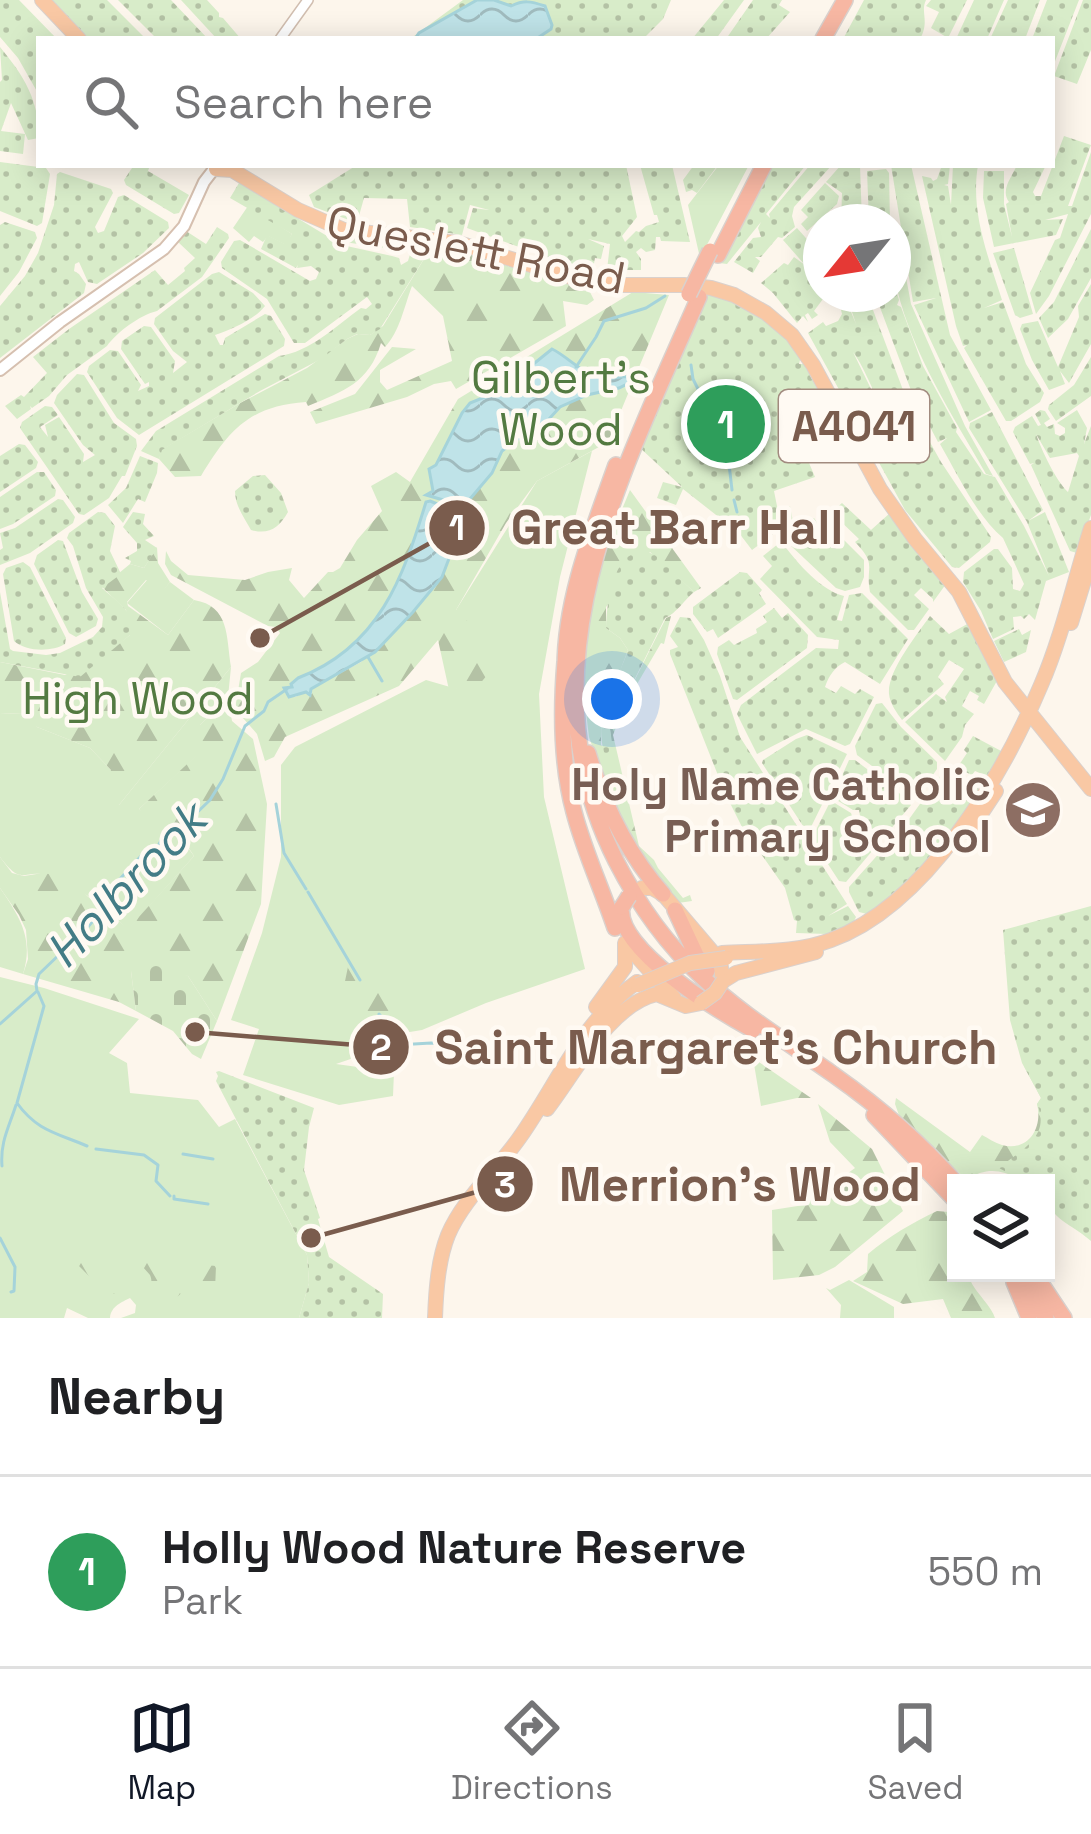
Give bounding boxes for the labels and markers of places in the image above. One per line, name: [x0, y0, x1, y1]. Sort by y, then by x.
pin: 1: [687, 379, 765, 469]
callout: Great Barr Hall: [427, 486, 867, 570]
place label: Holy Name Catholic Primary School: [571, 756, 991, 865]
school or university icon: Holy Name Catholic Primary School: [1002, 779, 1064, 841]
callout: Saint Margaret's Church: [351, 1005, 1022, 1089]
callout: Merrion’s Wood: [475, 1142, 945, 1226]

